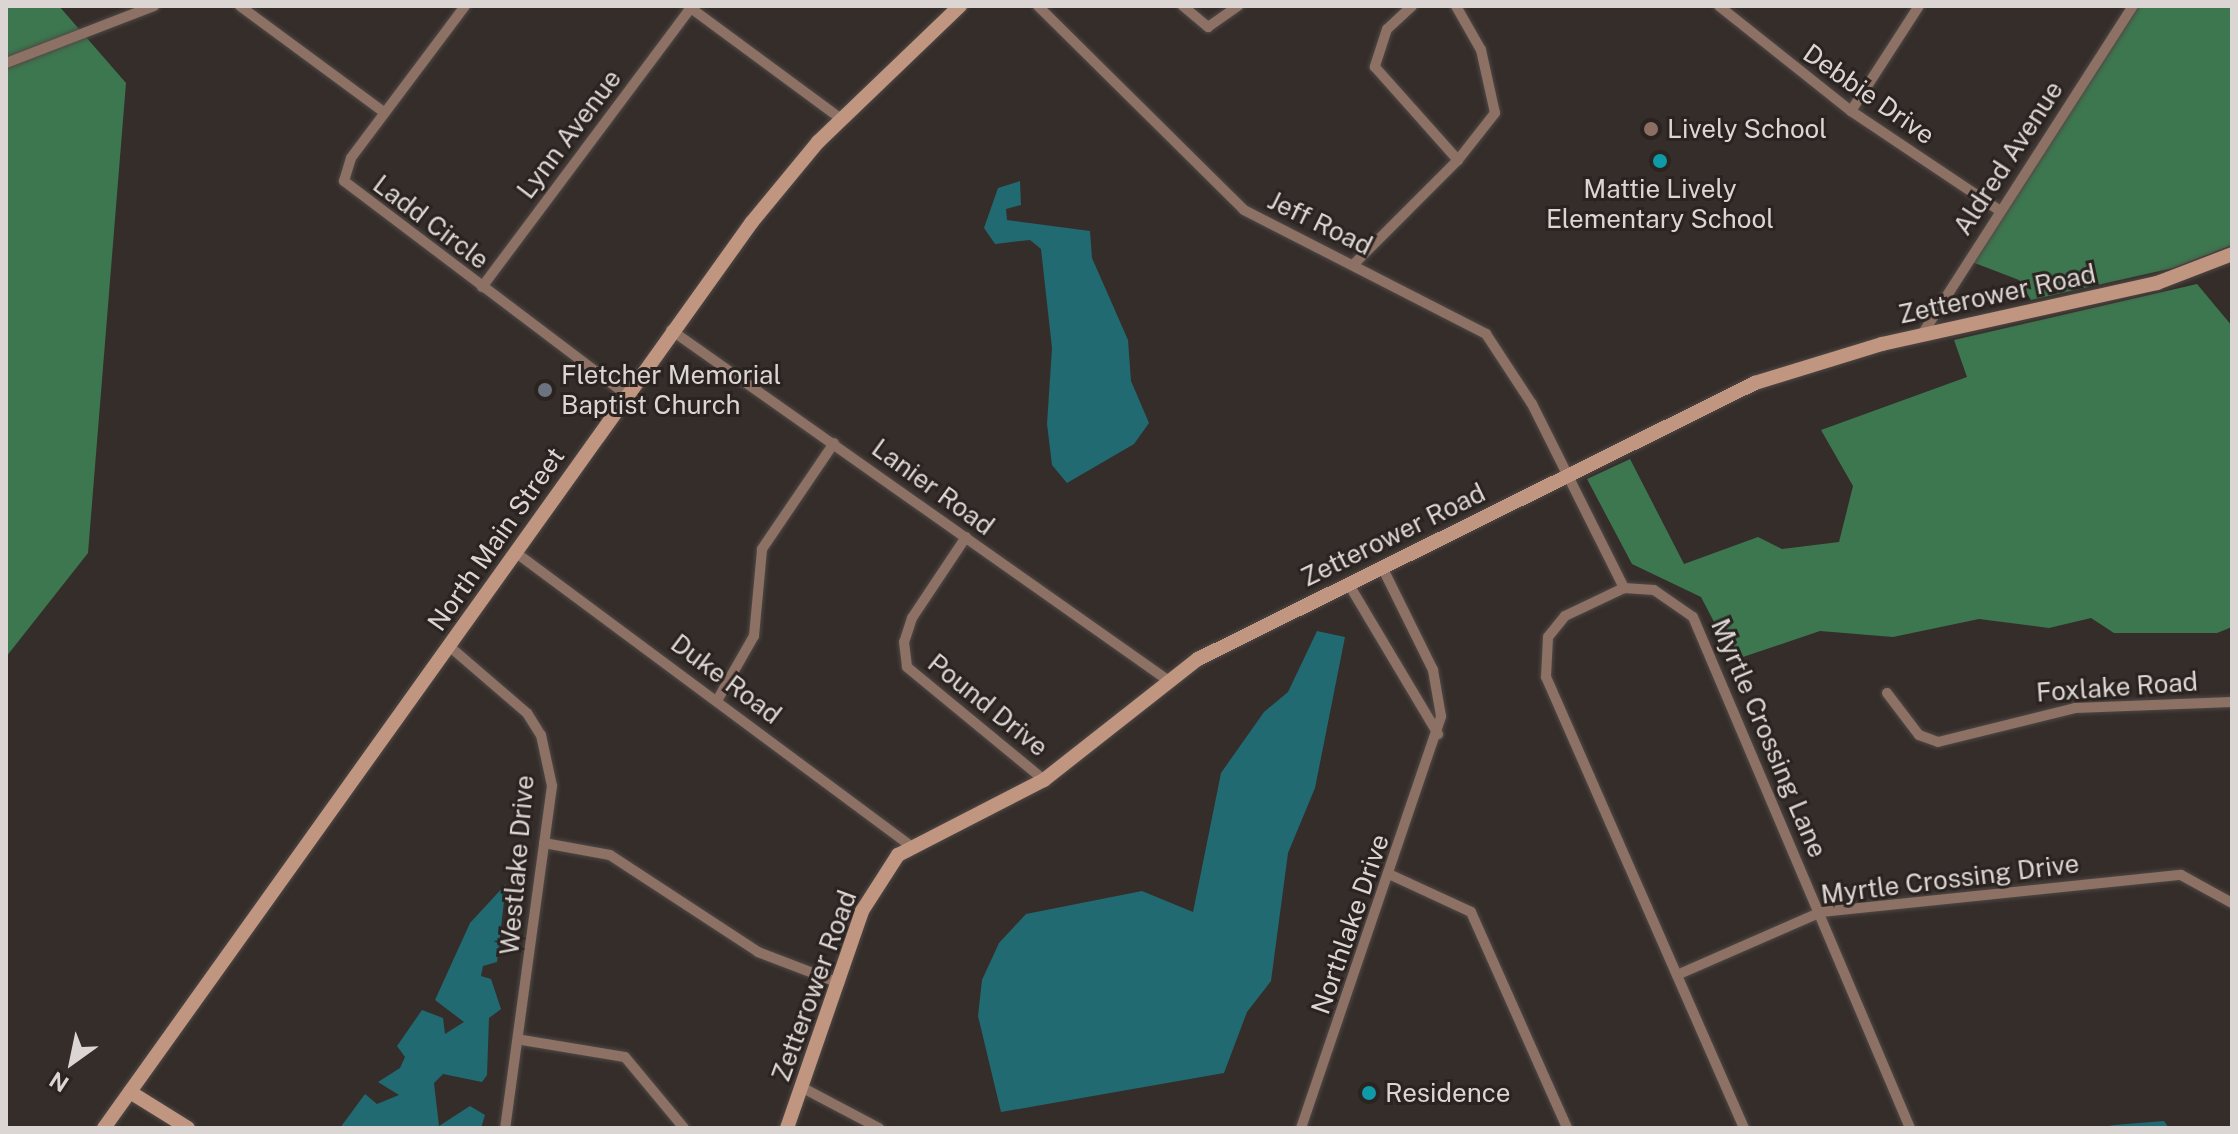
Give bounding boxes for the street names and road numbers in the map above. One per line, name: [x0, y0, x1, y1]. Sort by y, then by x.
street label: Debbie Drive: [1797, 37, 1941, 151]
street label: Lynn Avenue: [510, 63, 628, 205]
street label: Aldred Avenue: [1947, 75, 2069, 241]
street label: Ladd Circle: [367, 168, 495, 276]
street label: Jeff Road: [1263, 184, 1377, 262]
street label: Zetterower Road: [1895, 258, 2099, 330]
street label: Lanier Road: [866, 432, 1000, 542]
street label: North Main Street: [421, 441, 571, 637]
street label: Zetterower Road: [1296, 477, 1490, 593]
street label: Myrtle Crossing Lane: [1704, 614, 1834, 862]
street label: Duke Road: [665, 627, 787, 731]
street label: Pound Drive: [922, 647, 1054, 763]
street label: Foxlake Road: [2035, 666, 2199, 708]
street label: Westlake Drive: [494, 774, 540, 956]
street label: Northlake Drive: [1305, 830, 1395, 1018]
street label: Myrtle Crossing Drive: [1819, 848, 2081, 910]
street label: Zetterower Road: [765, 886, 863, 1086]

